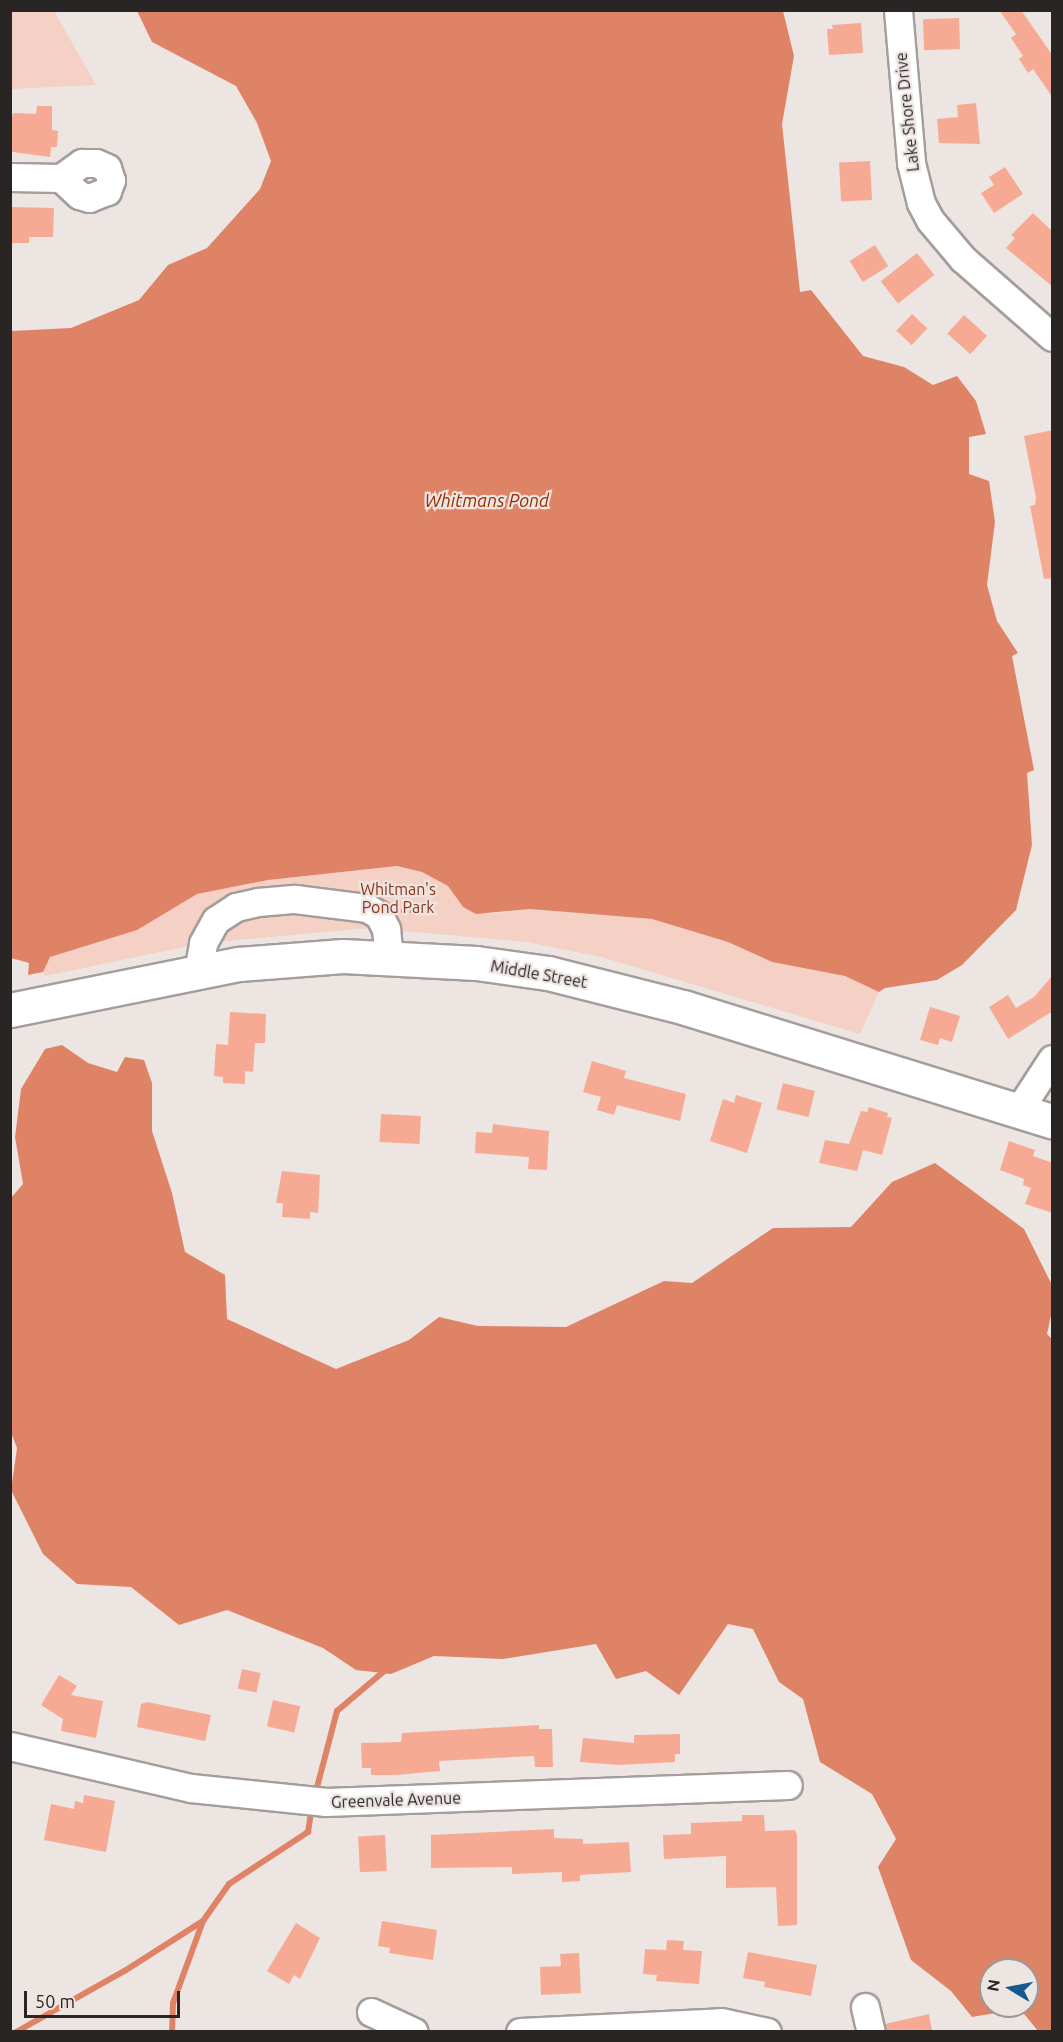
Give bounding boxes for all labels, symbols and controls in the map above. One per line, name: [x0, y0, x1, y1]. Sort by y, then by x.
street label: Lake Shore Drive: [891, 51, 923, 173]
water label: Whitmans Pond: [425, 489, 549, 511]
park label: Whitman's Pond Park: [360, 879, 436, 917]
street label: Middle Street: [489, 956, 589, 992]
street label: Greenvale Avenue: [331, 1788, 461, 1812]
north arrow: [979, 1958, 1039, 2018]
text: N: [983, 1978, 1003, 1993]
scale bar: [27, 1979, 183, 2017]
text: 50 m: [35, 1991, 75, 2011]

